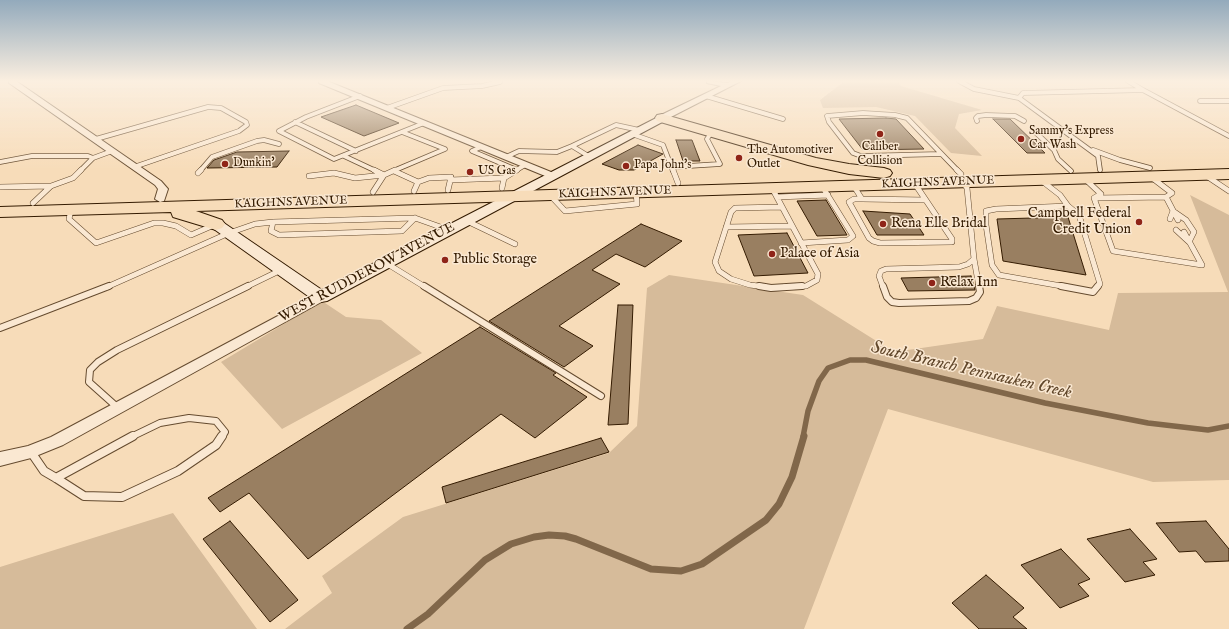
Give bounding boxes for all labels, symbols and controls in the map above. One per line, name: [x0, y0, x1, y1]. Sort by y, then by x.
place label: Sammy's Express Car Wash: [1029, 125, 1114, 153]
marker: Caliber Collision: [875, 129, 885, 139]
marker: Sammy's Express Car Wash: [1016, 134, 1026, 144]
place label: Caliber Collision: [858, 141, 902, 169]
place label: The Automotiver Outlet: [747, 144, 833, 172]
marker: The Automotiver Outlet: [734, 153, 744, 163]
place label: Dunkin': [233, 157, 275, 171]
marker: Dunkin': [220, 159, 230, 169]
place label: Papa John's: [634, 159, 692, 173]
marker: Papa John's: [621, 161, 631, 171]
place label: US Gas: [478, 165, 516, 179]
marker: US Gas: [465, 167, 475, 177]
street label: KAIGHNS AVENUE: [881, 174, 995, 192]
street label: KAIGHNS AVENUE: [558, 184, 672, 202]
street label: KAIGHNS AVENUE: [234, 194, 348, 212]
place label: Campbell Federal Credit Union: [1028, 206, 1131, 238]
place label: Rena Elle Bridal: [891, 216, 987, 232]
marker: Campbell Federal Credit Union: [1134, 217, 1144, 227]
street label: WEST RUDDEROW AVENUE: [276, 219, 458, 327]
marker: Rena Elle Bridal: [878, 219, 888, 229]
place label: Palace of Asia: [780, 246, 859, 262]
marker: Palace of Asia: [767, 249, 777, 259]
place label: Public Storage: [453, 252, 537, 268]
marker: Public Storage: [440, 255, 450, 265]
place label: Relax Inn: [940, 275, 998, 291]
marker: Relax Inn: [927, 278, 937, 288]
water label: South Branch Pennsauken Creek: [869, 337, 1073, 405]

